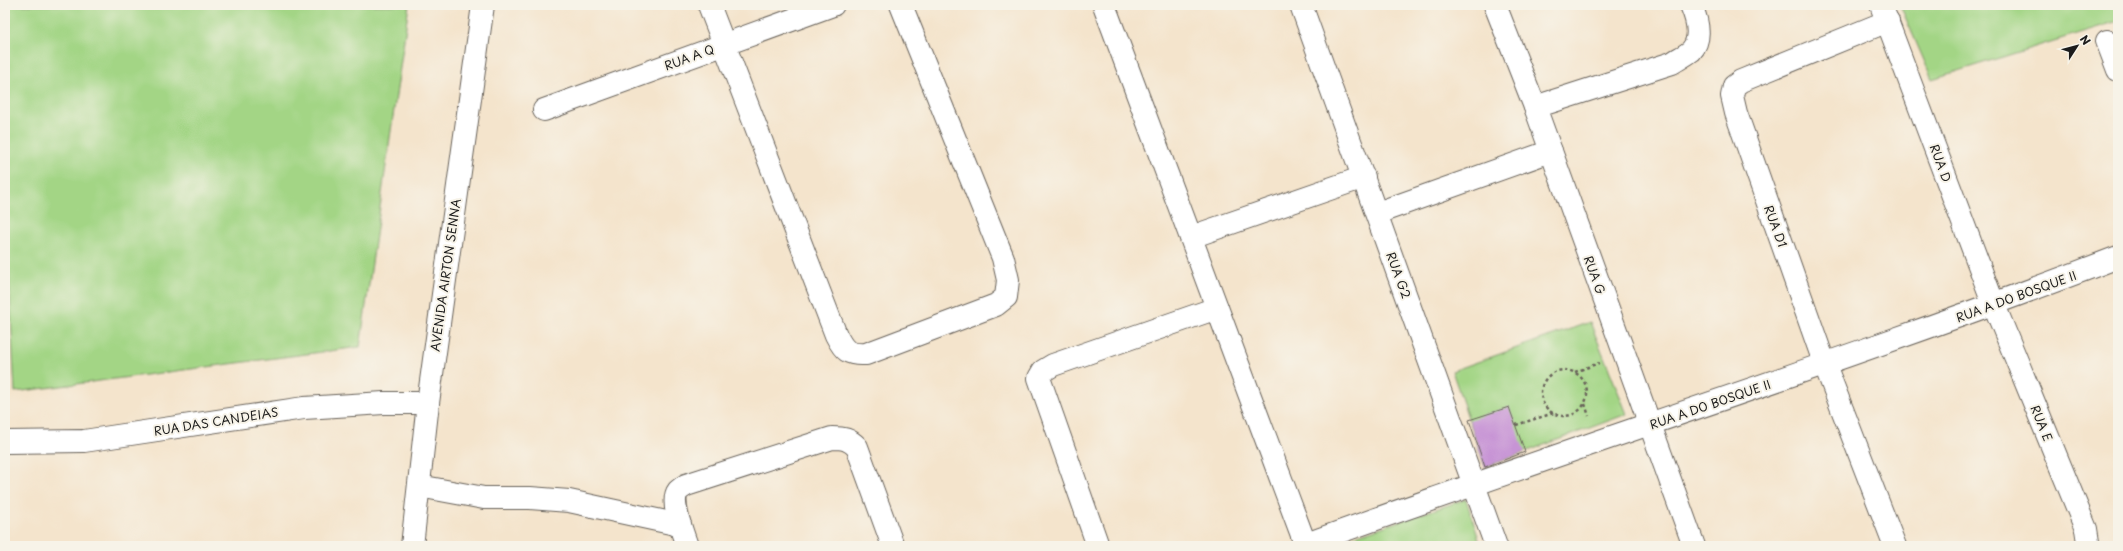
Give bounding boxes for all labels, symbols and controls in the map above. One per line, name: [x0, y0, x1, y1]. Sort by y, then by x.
north arrow: [2057, 26, 2097, 66]
text: N: [2076, 31, 2095, 49]
street label: RUA A Q: [662, 40, 716, 74]
street label: RUA D: [1926, 141, 1956, 185]
street label: AVENIDA AIRTON SENNA: [425, 197, 465, 353]
street label: RUA D1: [1760, 202, 1792, 250]
street label: RUA G2: [1382, 249, 1416, 301]
street label: RUA G: [1580, 253, 1610, 297]
street label: RUA A DO BOSQUE II: [1953, 266, 2079, 326]
street label: RUA A DO BOSQUE II: [1647, 375, 1773, 433]
street label: RUA DAS CANDEIAS: [152, 402, 280, 440]
street label: RUA E: [2027, 402, 2057, 444]

